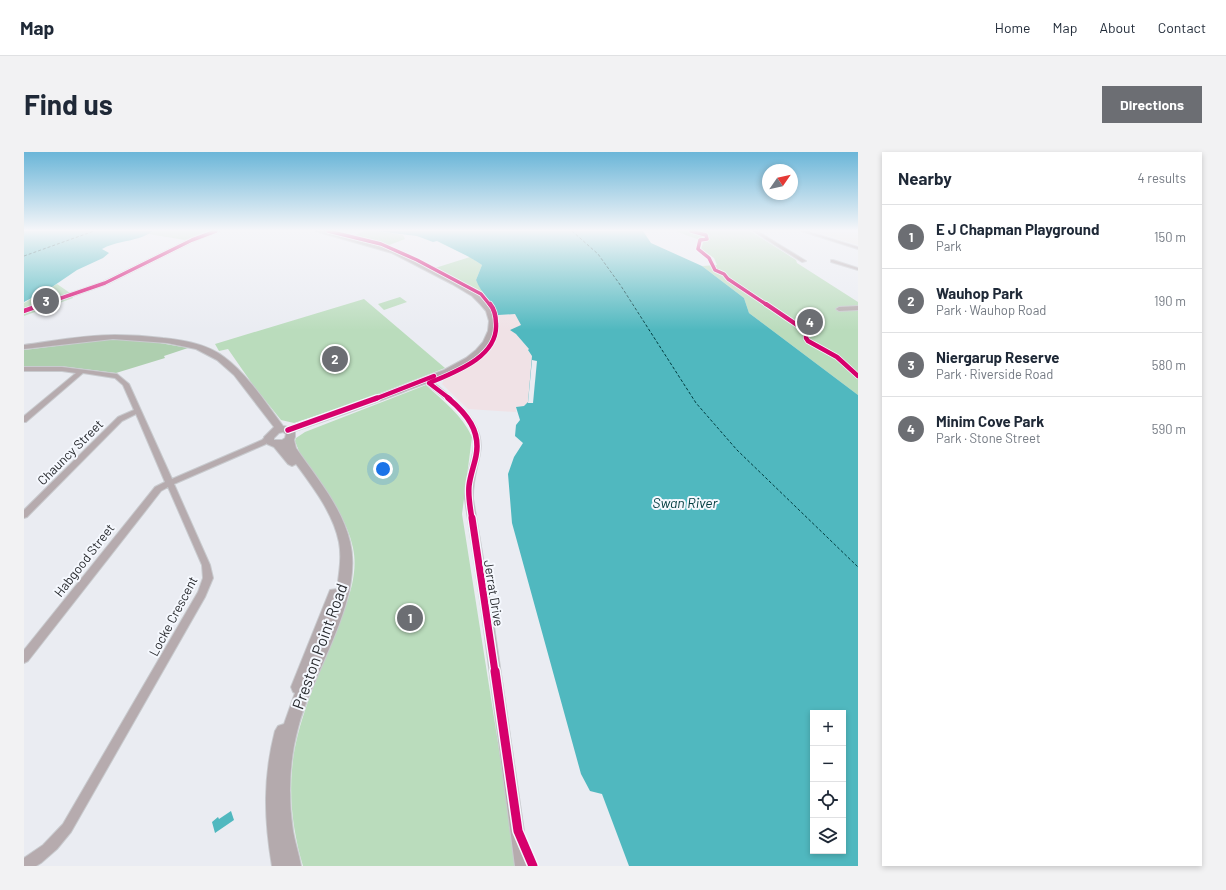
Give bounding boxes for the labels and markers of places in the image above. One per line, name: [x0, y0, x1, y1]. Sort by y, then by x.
pin: 3: [33, 286, 59, 316]
pin: 4: [797, 307, 823, 337]
pin: 2: [322, 344, 348, 374]
pin: 1: [397, 603, 423, 633]

